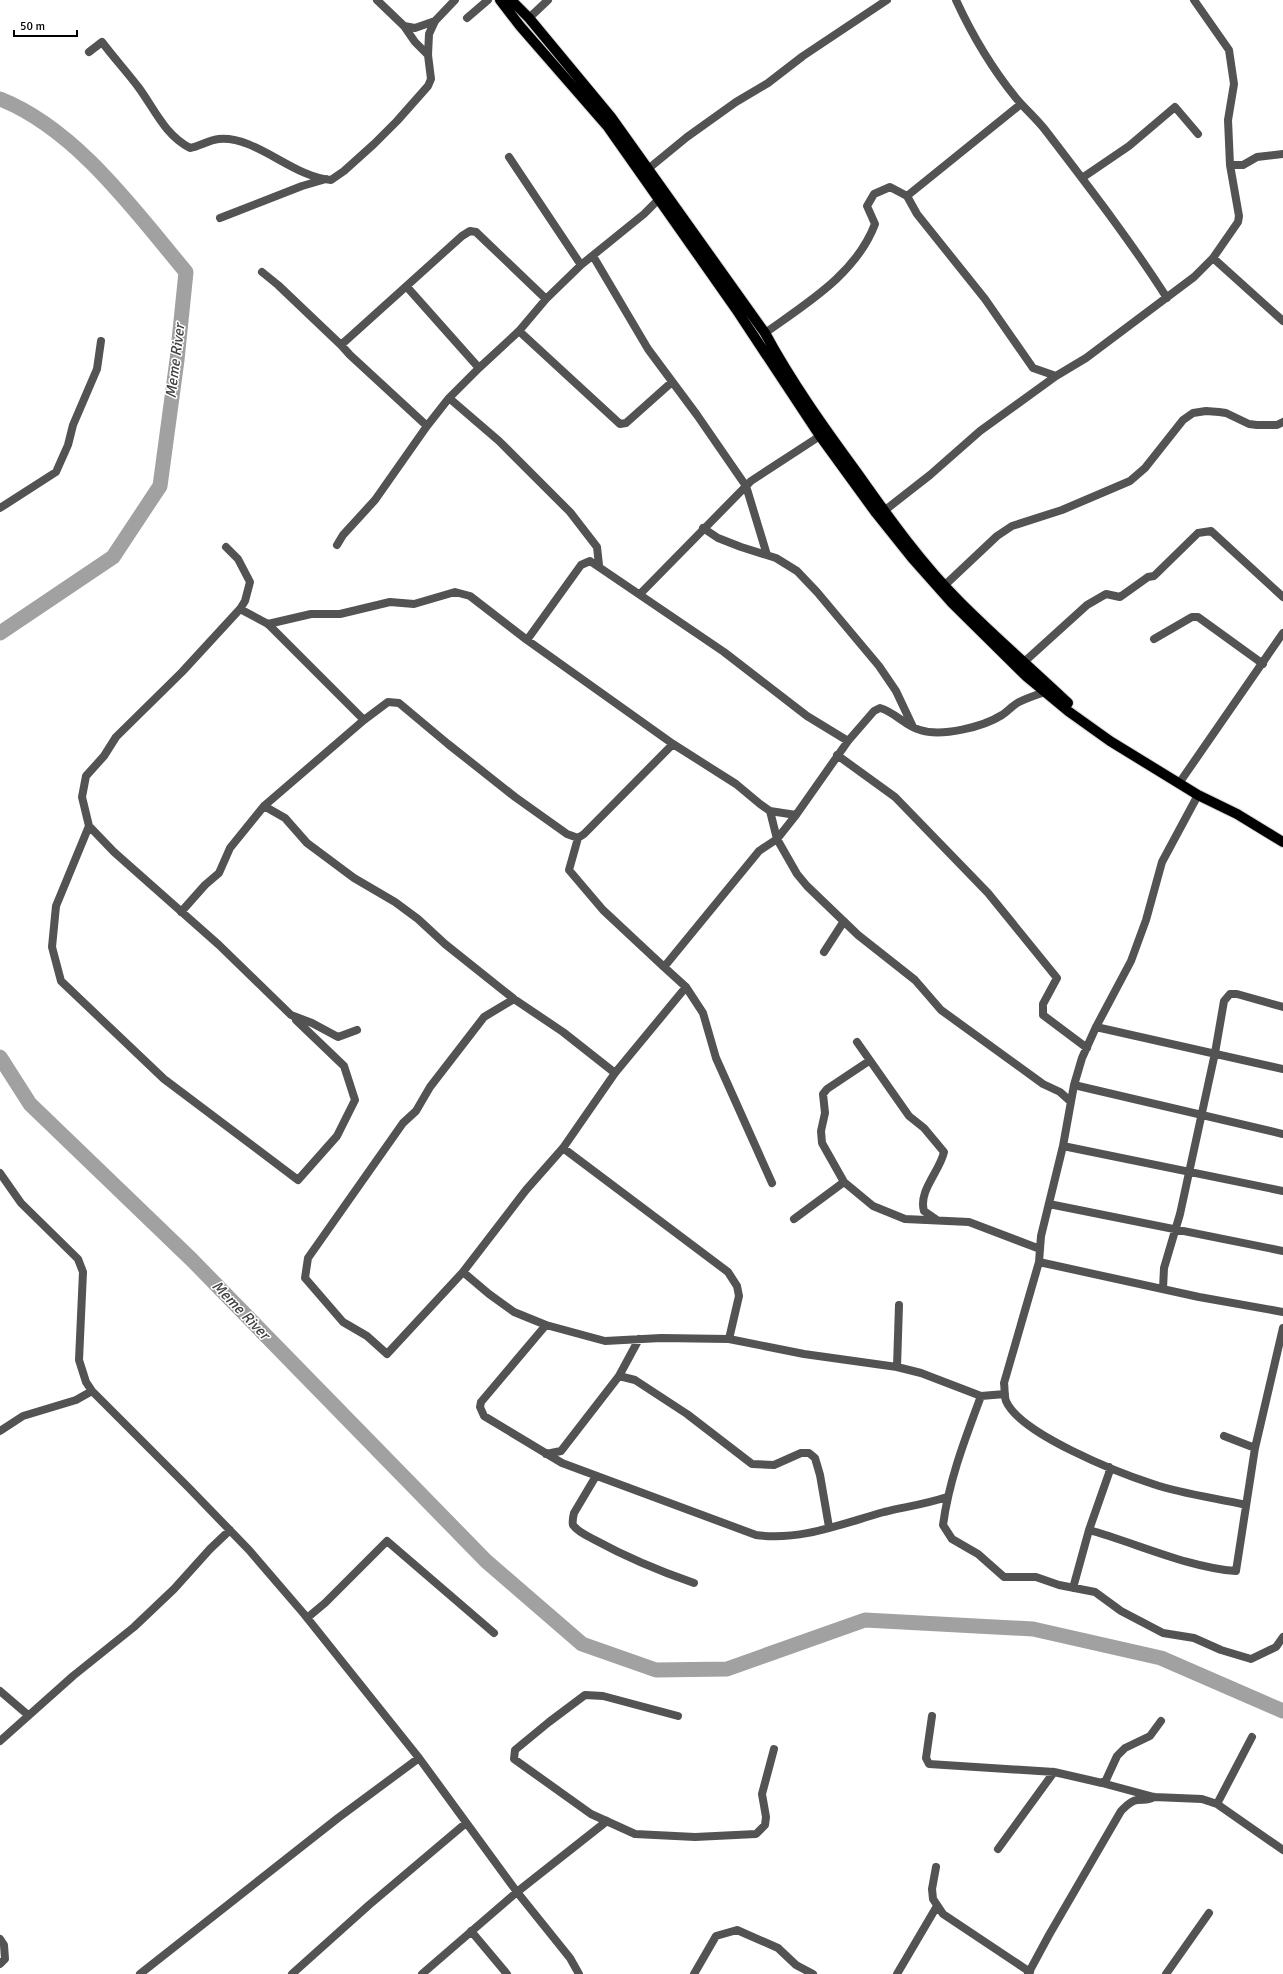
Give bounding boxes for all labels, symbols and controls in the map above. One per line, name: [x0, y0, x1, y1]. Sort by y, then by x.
scale bar: [14, 12, 77, 38]
text: 50 m: [20, 19, 45, 34]
water label: Meme River: [161, 320, 189, 399]
water label: Meme River: [208, 1277, 275, 1345]

